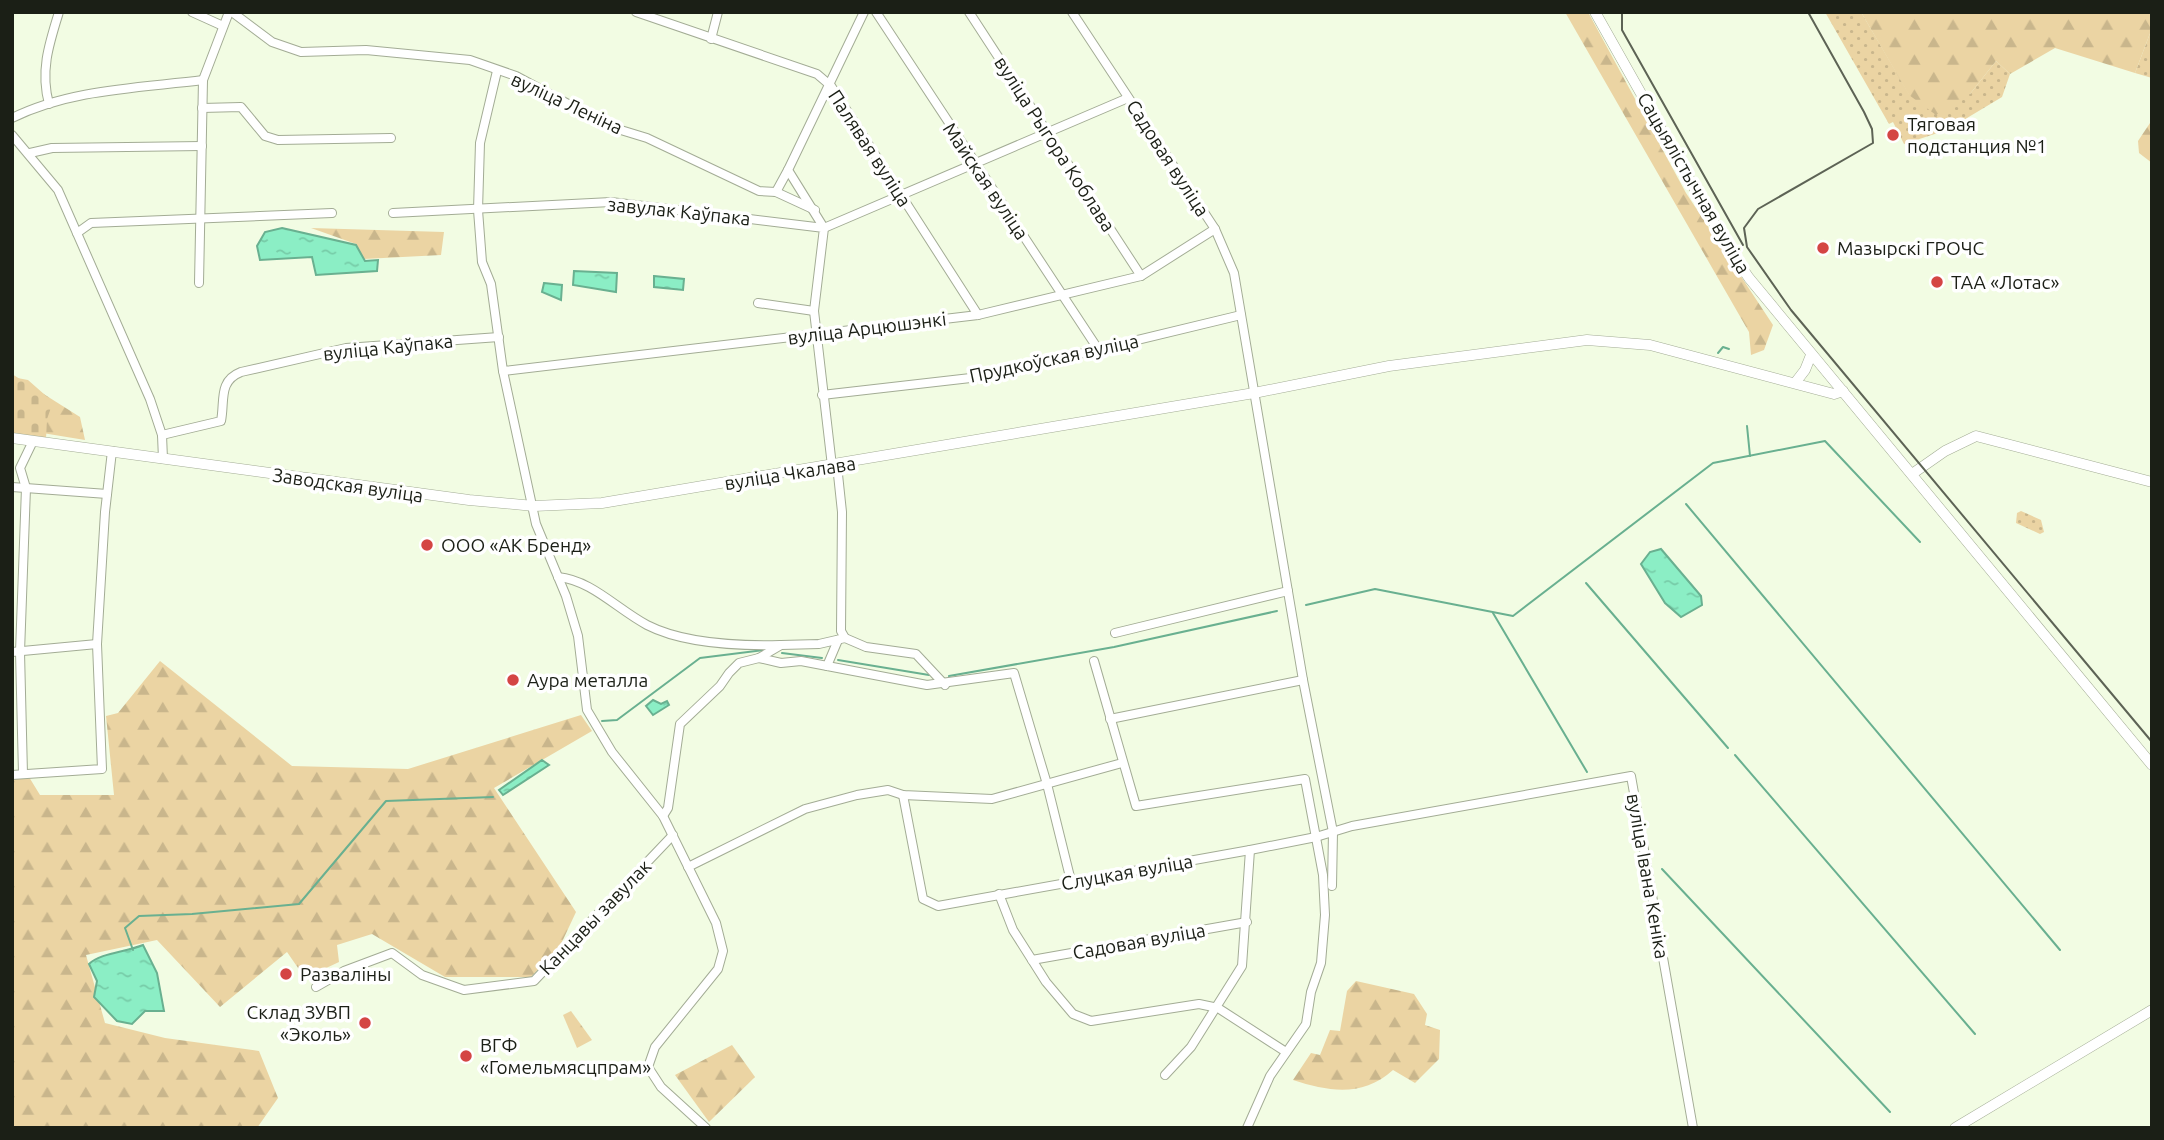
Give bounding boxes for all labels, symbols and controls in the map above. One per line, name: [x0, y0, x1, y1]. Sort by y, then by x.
street label: вуліца Рыгора Коблава: [990, 52, 1120, 236]
street label: вуліца Леніна: [508, 68, 626, 138]
street label: Палявая вуліца: [824, 85, 916, 211]
street label: Сацыялістычная вуліца: [1633, 89, 1755, 277]
street label: Садовая вуліца: [1122, 96, 1214, 220]
place label: Тяговая подстанция №1: [1907, 113, 2047, 157]
street label: Майская вуліца: [939, 118, 1033, 244]
marker: Тяговая подстанция №1: [1885, 127, 1901, 143]
street label: завулак Каўпака: [606, 193, 752, 229]
place label: Мазырскі ГРОЧС: [1837, 237, 1984, 259]
marker: Мазырскі ГРОЧС: [1815, 240, 1831, 256]
place label: ТАА «Лотас»: [1951, 271, 2059, 293]
marker: ТАА «Лотас»: [1929, 274, 1945, 290]
street label: вуліца Арцюшэнкі: [786, 307, 948, 349]
street label: вуліца Каўпака: [322, 329, 454, 365]
street label: Прудкоўская вуліца: [967, 329, 1141, 387]
street label: вуліца Чкалава: [723, 452, 857, 494]
street label: Заводская вуліца: [271, 464, 425, 506]
place label: ООО «АК Бренд»: [441, 534, 591, 556]
marker: ООО «АК Бренд»: [419, 537, 435, 553]
place label: Аура металла: [527, 669, 648, 691]
marker: Аура металла: [505, 672, 521, 688]
street label: вуліца Івана Кеніка: [1623, 792, 1673, 960]
street label: Слуцкая вуліца: [1059, 850, 1195, 894]
street label: Канцавы завулак: [535, 855, 656, 979]
street label: Садовая вуліца: [1071, 919, 1207, 963]
place label: Разваліны: [300, 963, 391, 985]
marker: Разваліны: [278, 966, 294, 982]
place label: Склад ЗУВП «Эколь»: [246, 1001, 351, 1045]
marker: Склад ЗУВП «Эколь»: [357, 1015, 373, 1031]
place label: ВГФ «Гомельмясцпрам»: [480, 1034, 651, 1078]
marker: ВГФ «Гомельмясцпрам»: [458, 1048, 474, 1064]

